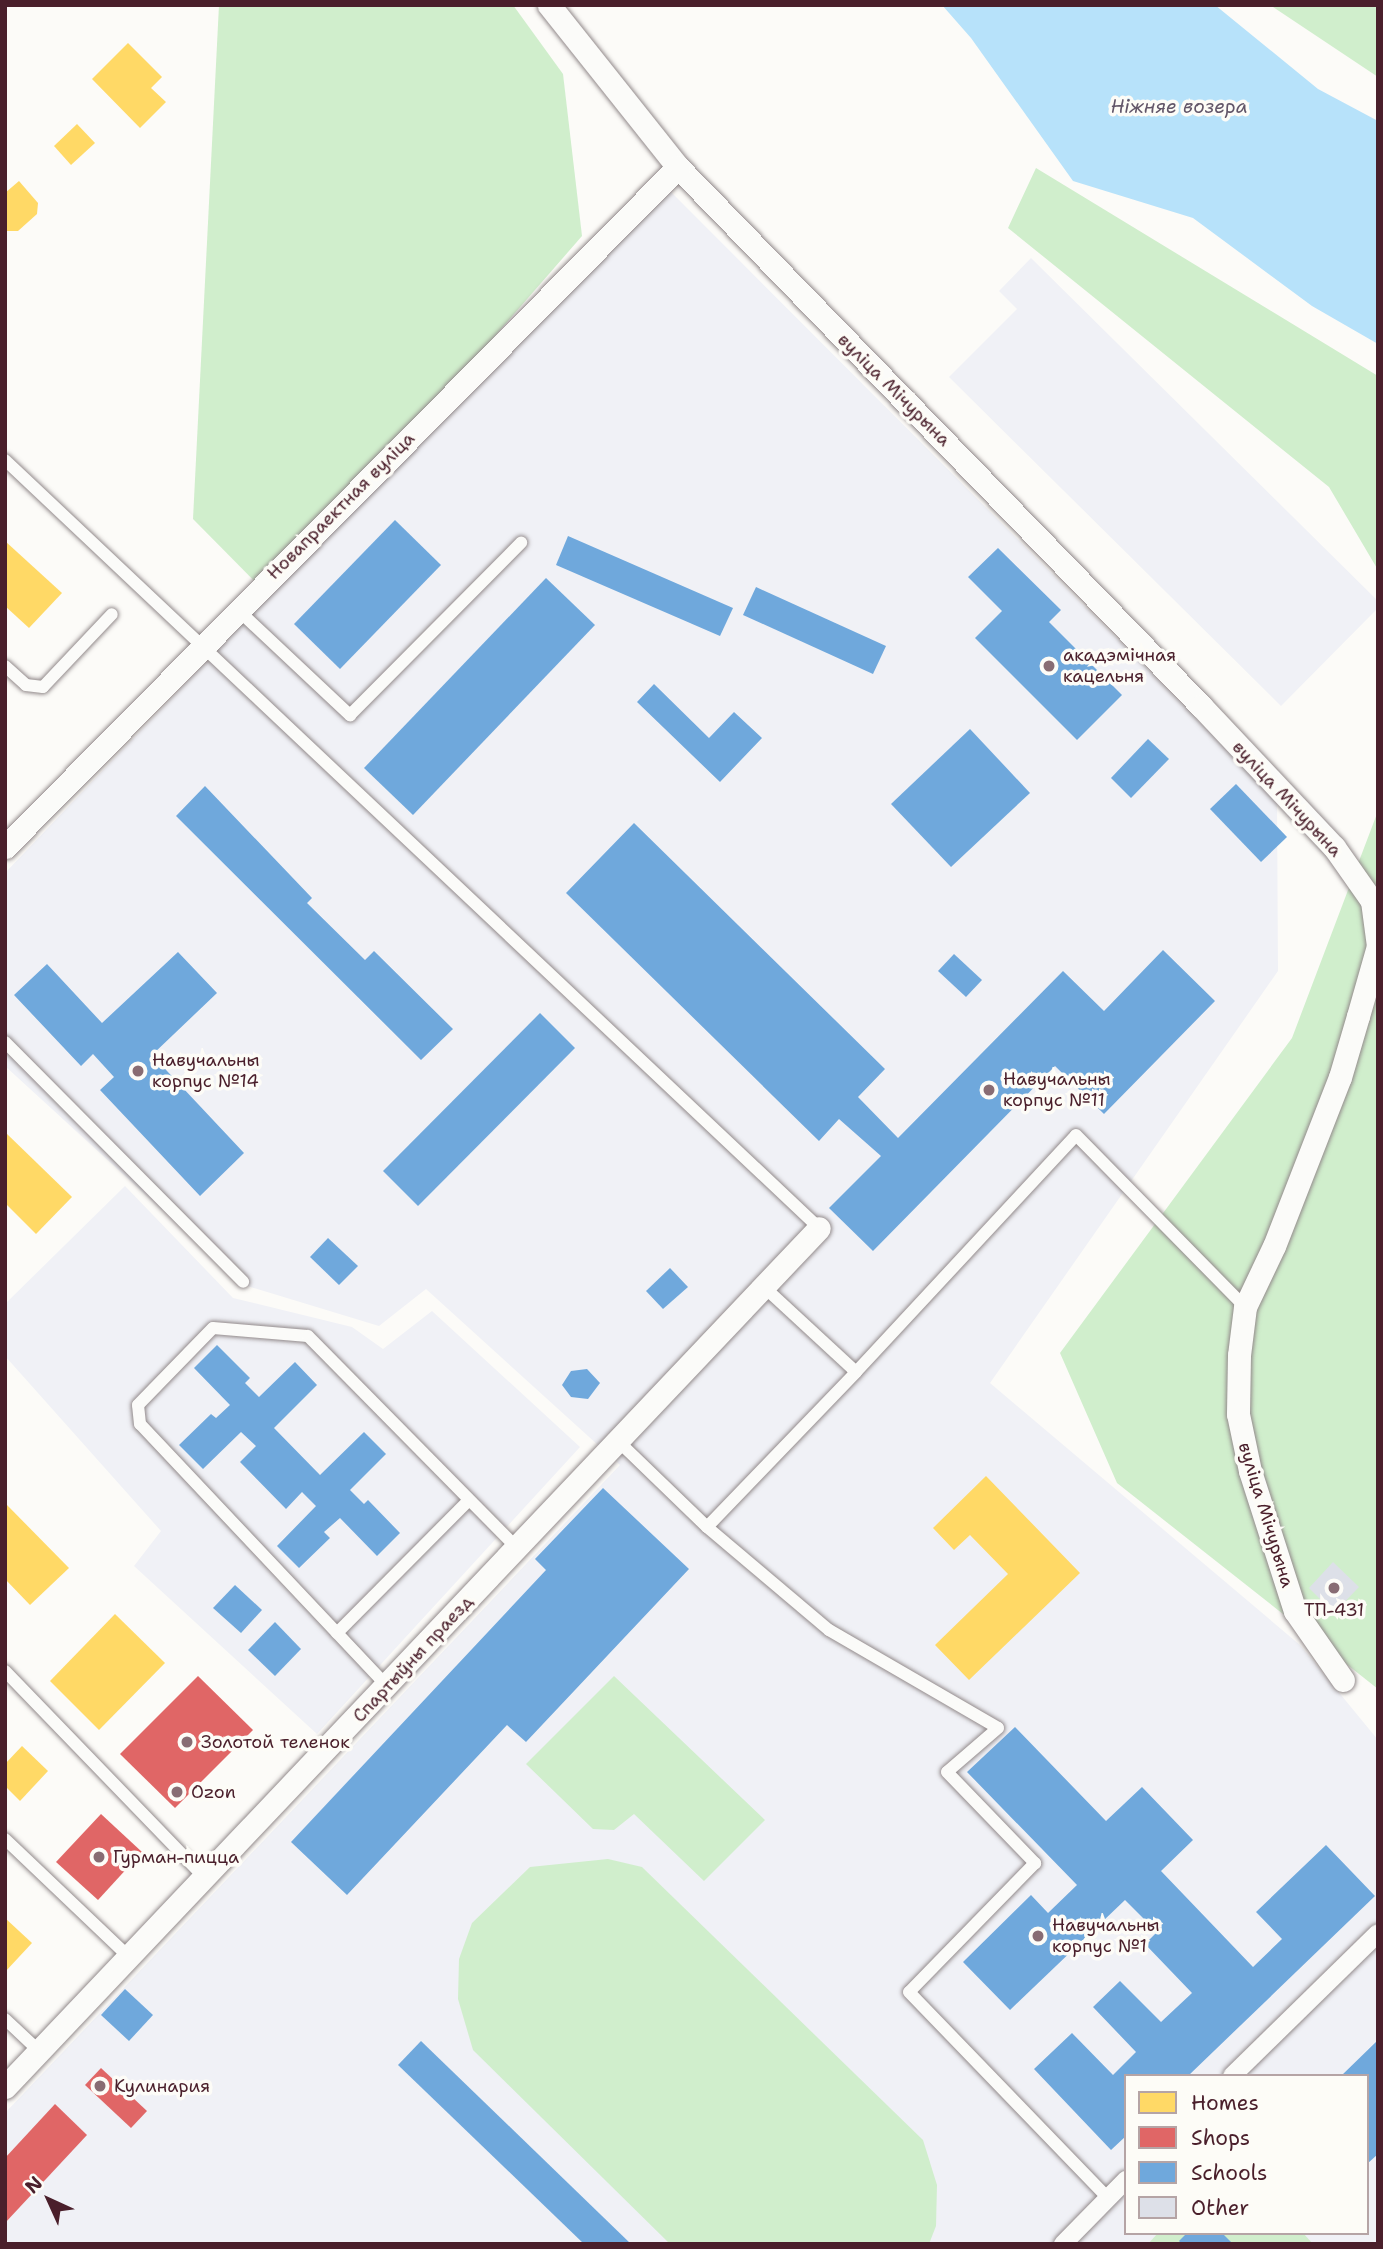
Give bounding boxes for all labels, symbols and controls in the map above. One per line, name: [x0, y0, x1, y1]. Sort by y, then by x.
water label: Ніжняе возера: [1110, 96, 1248, 118]
street label: вуліца Мічурына: [833, 329, 955, 451]
street label: Новапраектная вуліца: [263, 428, 419, 584]
place label: акадэмічная кацельня: [1063, 645, 1176, 688]
marker: акадэмічная кацельня: [1041, 658, 1057, 674]
street label: вуліца Мічурына: [1228, 736, 1346, 862]
place label: Навучальны корпус №14: [152, 1050, 260, 1092]
marker: Навучальны корпус №14: [130, 1063, 146, 1079]
place label: Навучальны корпус №11: [1003, 1069, 1111, 1112]
marker: Навучальны корпус №11: [981, 1082, 997, 1098]
street label: вуліца Мічурына: [1234, 1440, 1298, 1590]
marker: ТП-431: [1326, 1580, 1342, 1596]
street label: Спартыўны праезд: [349, 1591, 477, 1727]
place label: ТП-431: [1304, 1599, 1364, 1621]
place label: Золотой теленок: [201, 1731, 350, 1753]
marker: Золотой теленок: [179, 1734, 195, 1750]
place label: Ozon: [191, 1781, 236, 1803]
marker: Ozon: [169, 1784, 185, 1800]
place label: Гурман-пицца: [113, 1846, 239, 1868]
marker: Гурман-пицца: [91, 1849, 107, 1865]
place label: Навучальны корпус №1: [1052, 1915, 1160, 1958]
marker: Навучальны корпус №1: [1030, 1928, 1046, 1944]
legend: [1124, 2074, 1369, 2235]
place label: Кулинария: [114, 2075, 210, 2097]
marker: Кулинария: [92, 2078, 108, 2094]
text: Homes: [1191, 2089, 1259, 2117]
text: Shops: [1191, 2124, 1250, 2152]
text: Schools: [1191, 2159, 1267, 2187]
north arrow: [14, 2165, 84, 2235]
text: N: [20, 2171, 48, 2199]
text: Other: [1191, 2194, 1249, 2222]

